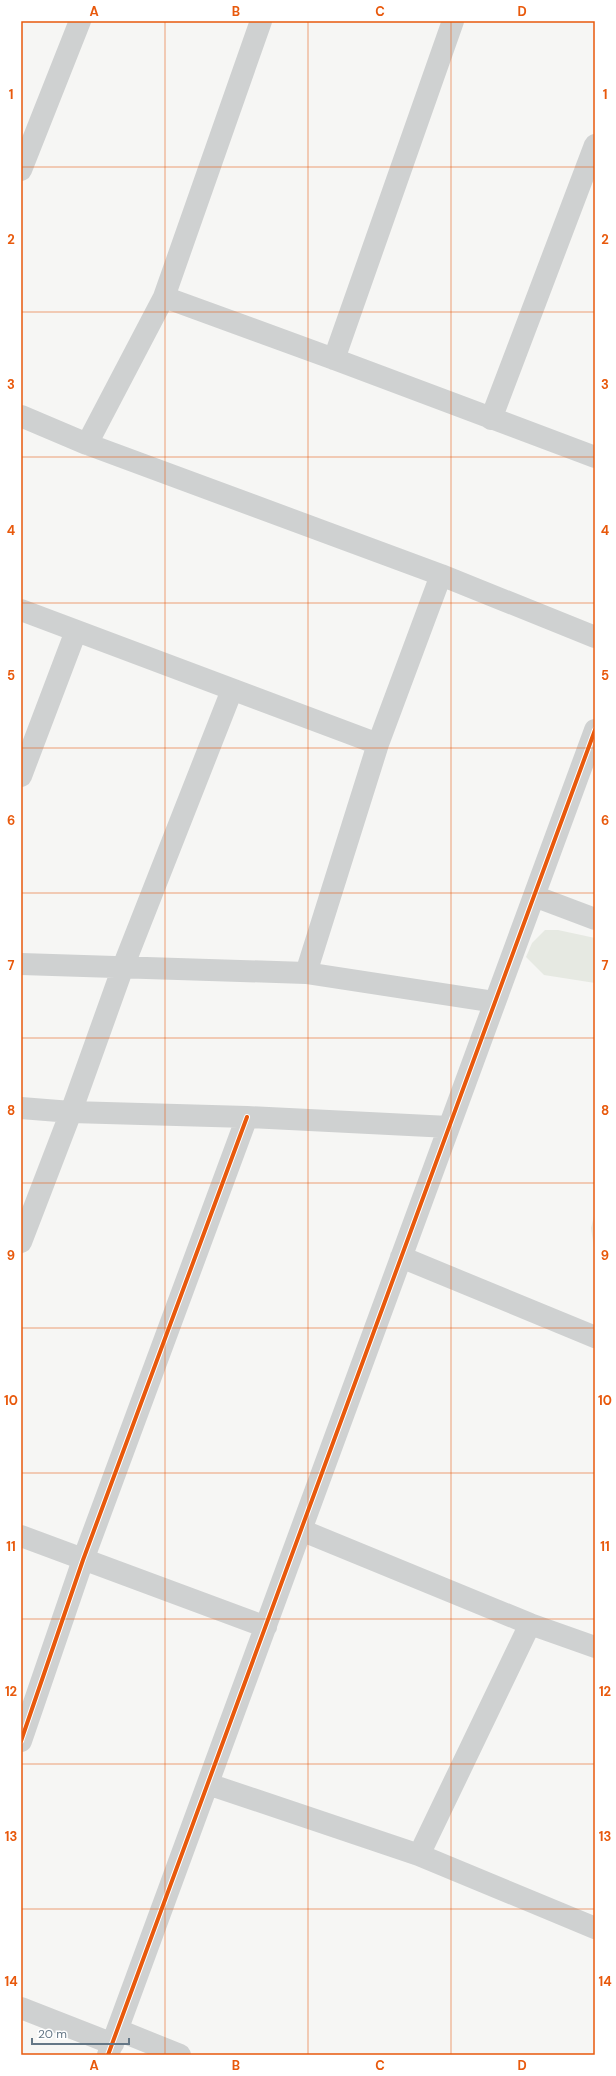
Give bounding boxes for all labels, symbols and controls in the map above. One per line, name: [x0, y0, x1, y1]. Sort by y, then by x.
text: A: [89, 3, 99, 20]
text: B: [232, 3, 240, 20]
text: C: [375, 3, 385, 20]
text: D: [517, 3, 527, 20]
text: 1: [9, 86, 13, 103]
text: 1: [603, 86, 607, 103]
text: 2: [7, 231, 15, 248]
text: 2: [601, 231, 609, 248]
text: 3: [7, 376, 15, 393]
text: 3: [601, 376, 609, 393]
text: 4: [7, 522, 15, 539]
text: 4: [601, 522, 609, 539]
text: 5: [7, 667, 15, 684]
text: 5: [601, 667, 609, 684]
text: 6: [7, 812, 15, 829]
text: 6: [601, 812, 609, 829]
text: 7: [8, 957, 15, 974]
text: 7: [602, 957, 609, 974]
text: 8: [7, 1102, 15, 1119]
text: 8: [601, 1102, 609, 1119]
text: 9: [7, 1247, 15, 1264]
text: 9: [601, 1247, 609, 1264]
text: 10: [4, 1392, 18, 1409]
text: 10: [598, 1392, 612, 1409]
text: 11: [6, 1538, 16, 1555]
text: 11: [600, 1538, 610, 1555]
text: 12: [5, 1683, 17, 1700]
text: 12: [599, 1683, 611, 1700]
text: 13: [5, 1828, 17, 1845]
text: 13: [599, 1828, 611, 1845]
text: 14: [4, 1973, 18, 1990]
text: 14: [598, 1973, 612, 1990]
scale bar: [32, 2020, 129, 2046]
text: 20 m: [38, 2026, 67, 2042]
text: A: [89, 2057, 99, 2074]
text: B: [232, 2057, 240, 2074]
text: C: [375, 2057, 385, 2074]
text: D: [517, 2057, 527, 2074]

